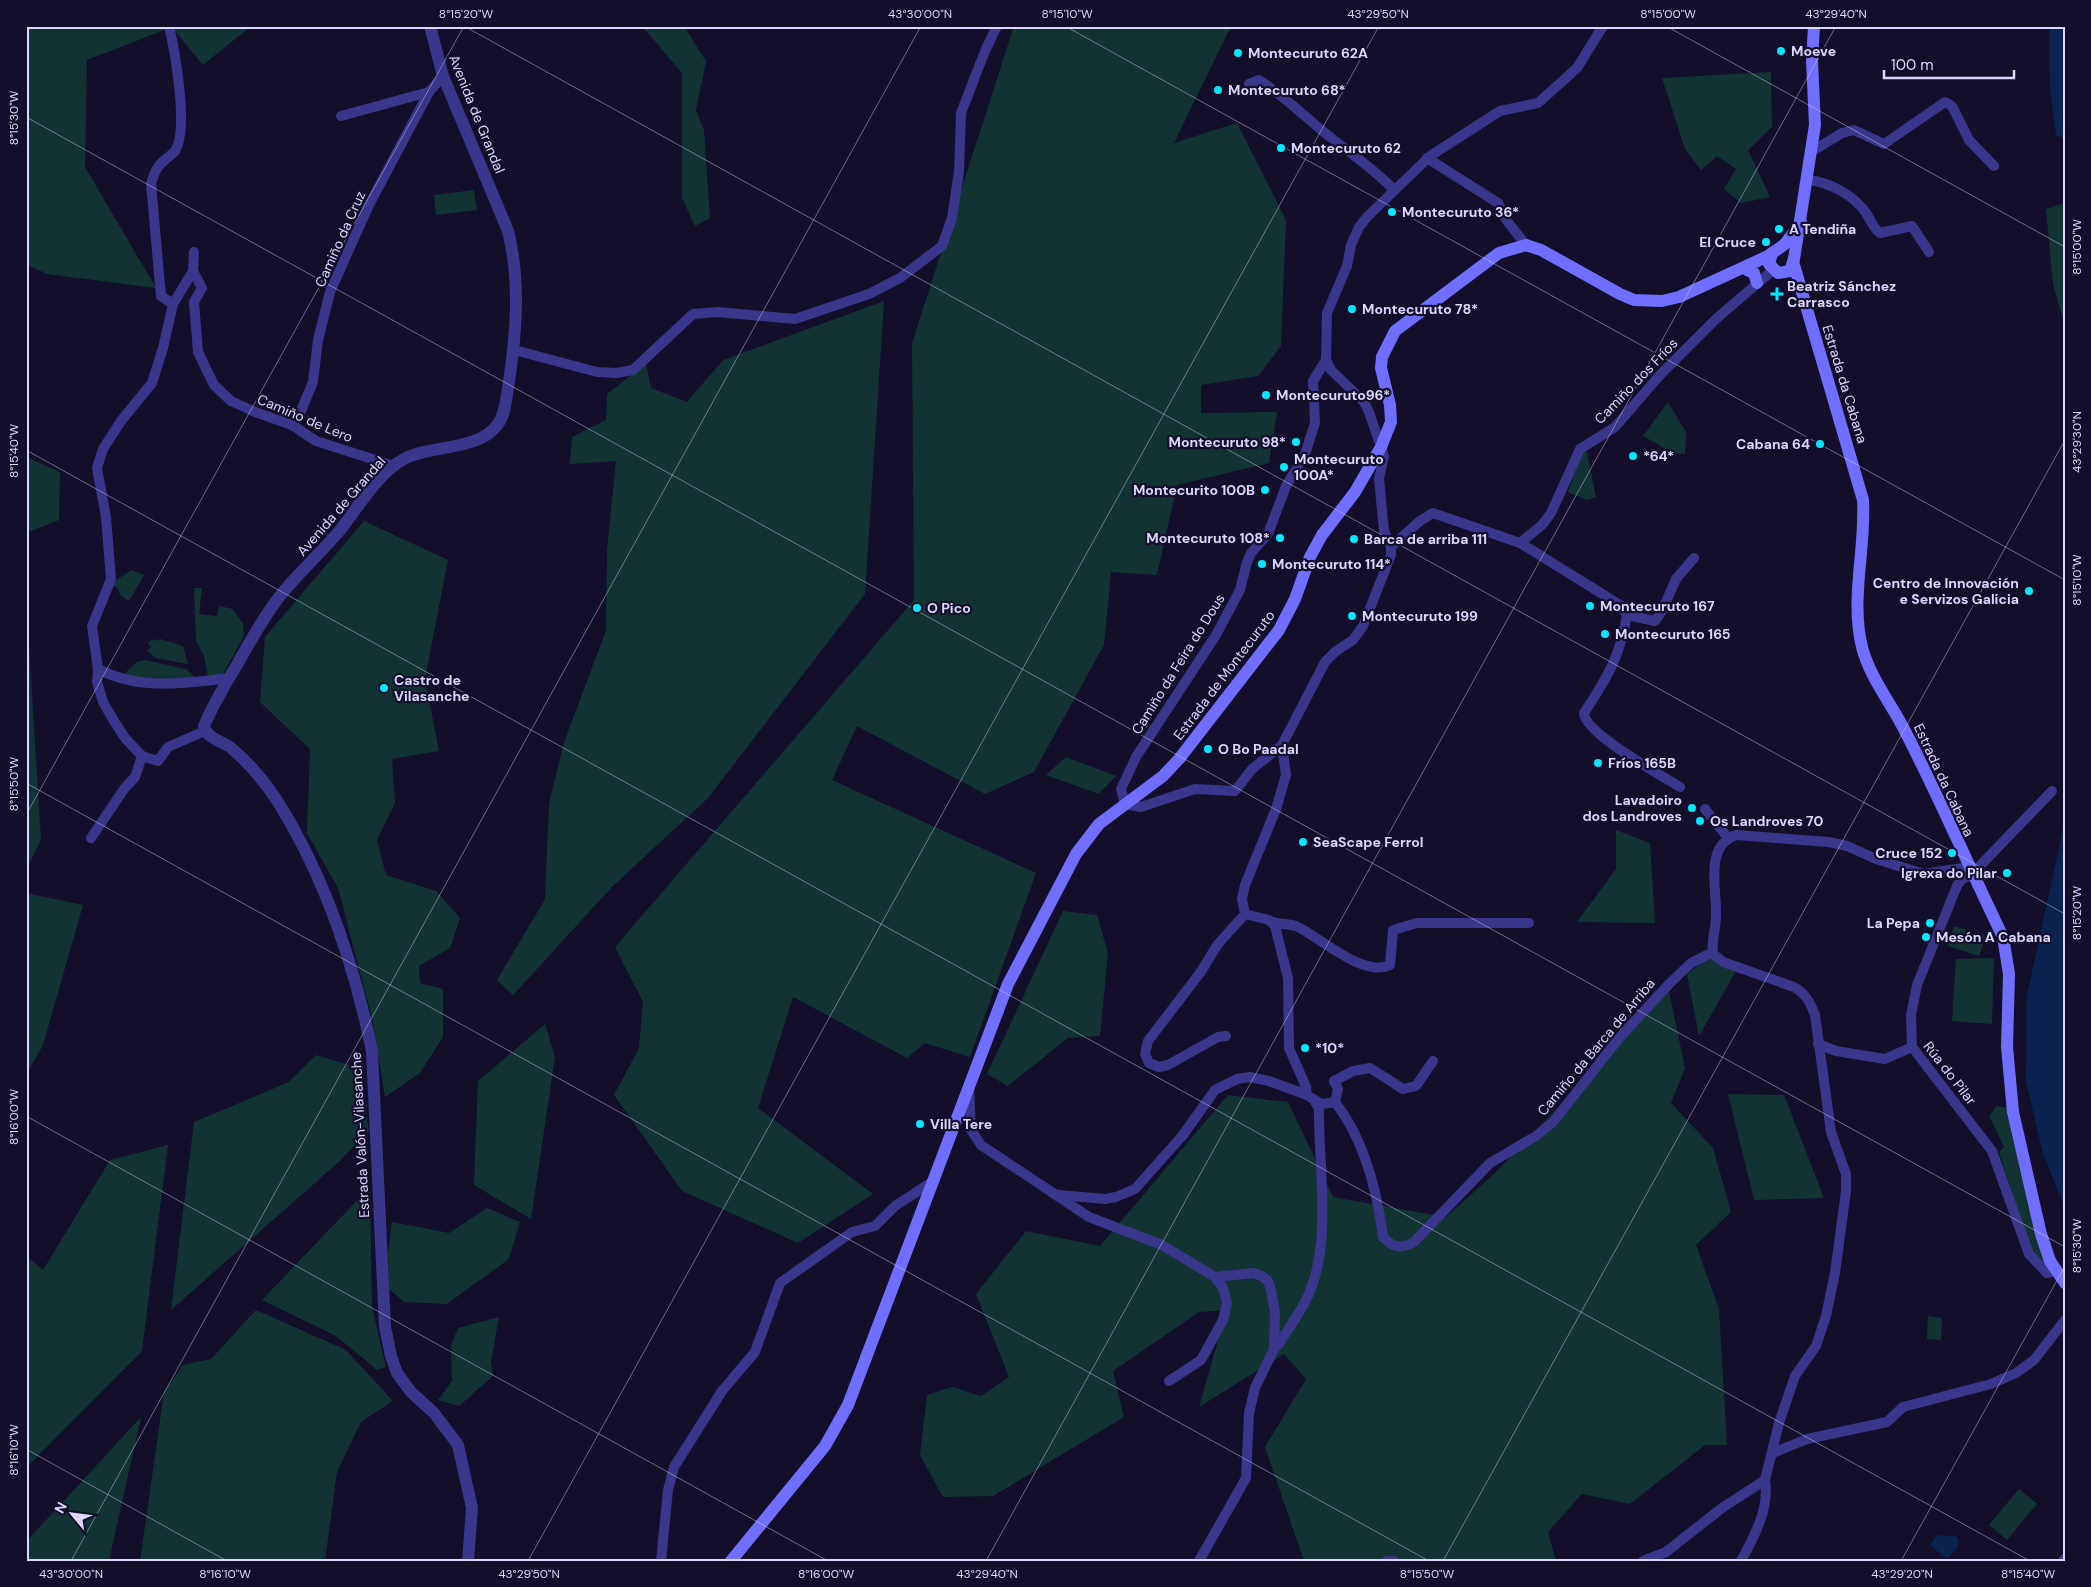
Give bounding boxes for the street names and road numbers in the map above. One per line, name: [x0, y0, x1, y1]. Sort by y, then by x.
street label: Avenida de Grandal: [445, 52, 509, 176]
street label: Camiño da Cruz: [311, 188, 369, 290]
street label: Estrada da Cabana: [1818, 323, 1872, 445]
street label: Camiño dos Fríos: [1590, 334, 1682, 428]
street label: Camiño de Lero: [254, 390, 356, 446]
street label: Avenida de Grandal: [293, 452, 389, 560]
street label: Camiño da Feira do Dous: [1127, 590, 1229, 738]
street label: Estrada de Montecuruto: [1169, 607, 1279, 743]
street label: Estrada da Cabana: [1910, 721, 1978, 839]
street label: Camiño da Barca de Arriba: [1533, 975, 1659, 1119]
street label: Rúa do Pilar: [1920, 1038, 1980, 1108]
street label: Estrada Valón-Vilasanche: [347, 1052, 373, 1218]

